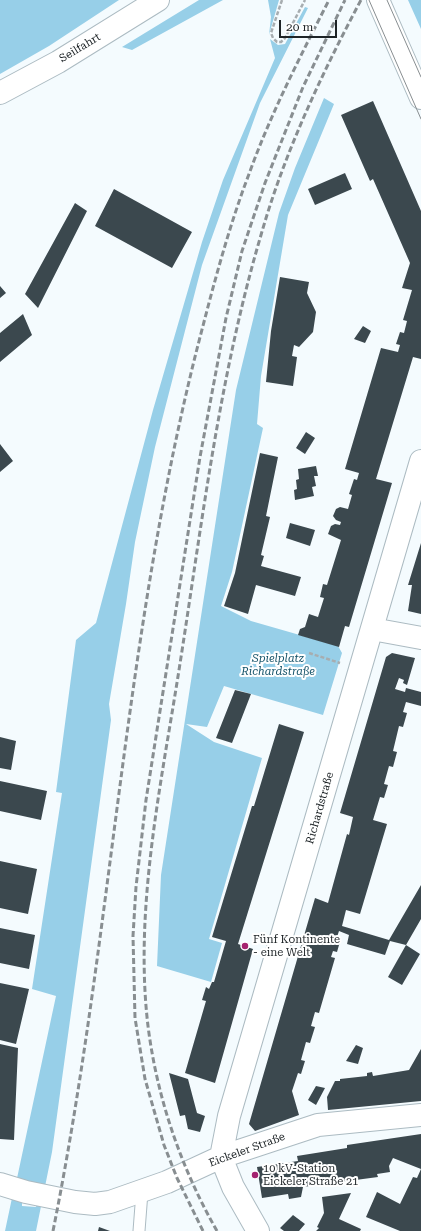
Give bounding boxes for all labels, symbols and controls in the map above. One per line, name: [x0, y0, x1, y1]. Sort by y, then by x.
scale bar: [281, 12, 339, 38]
text: 20 m: [286, 20, 313, 34]
street label: Seilfahrt: [57, 31, 103, 65]
park label: Spielplatz Richardstraße: [241, 652, 315, 678]
street label: Richardstraße: [303, 770, 337, 846]
place label: Fünf Kontinente - eine Welt: [253, 933, 340, 959]
marker: Fünf Kontinente - eine Welt: [240, 941, 250, 951]
street label: Eickeler Straße: [207, 1130, 287, 1170]
place label: 10 kV-Station Eickeler Straße 21: [263, 1162, 358, 1188]
marker: 10 kV-Station Eickeler Straße 21: [250, 1170, 260, 1180]

